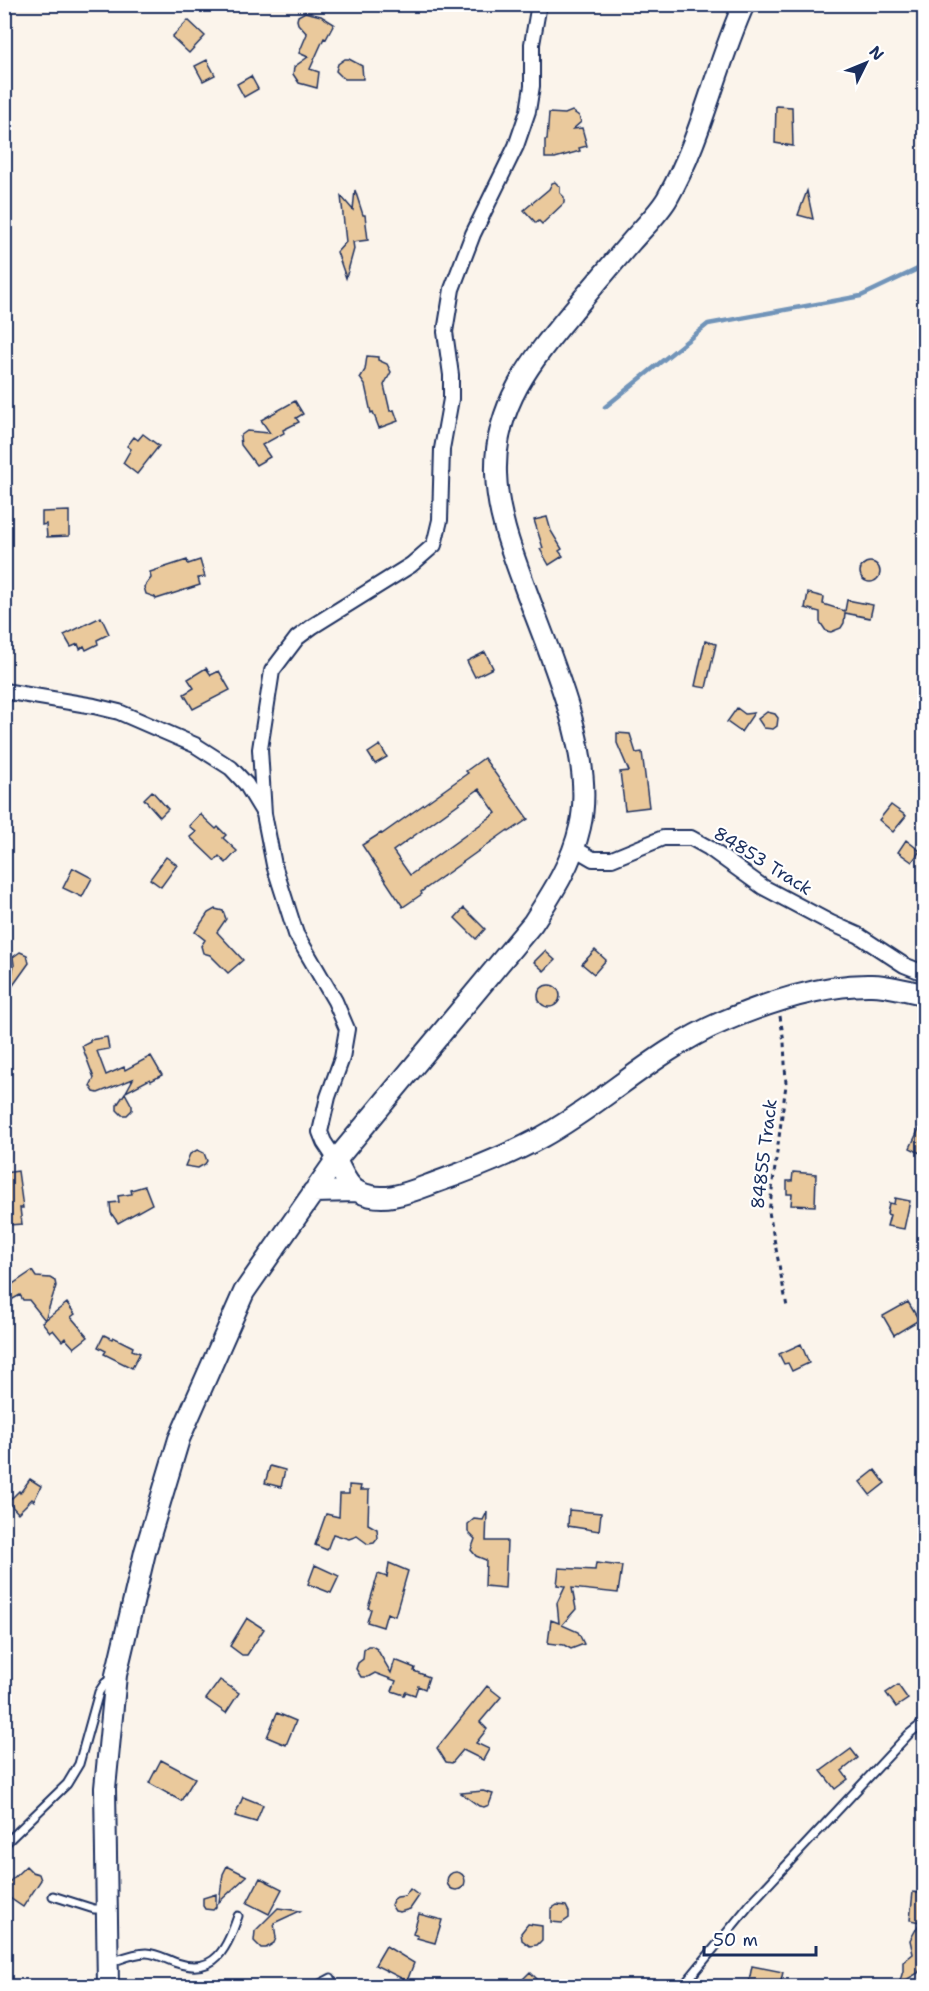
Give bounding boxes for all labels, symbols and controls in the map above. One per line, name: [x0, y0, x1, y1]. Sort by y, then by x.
north arrow: [836, 33, 896, 93]
text: N: [865, 41, 889, 65]
street label: 84853 Track: [709, 821, 817, 901]
street label: 84855 Track: [745, 1098, 783, 1210]
scale bar: [704, 1919, 816, 1957]
text: 50 m: [713, 1928, 758, 1952]

